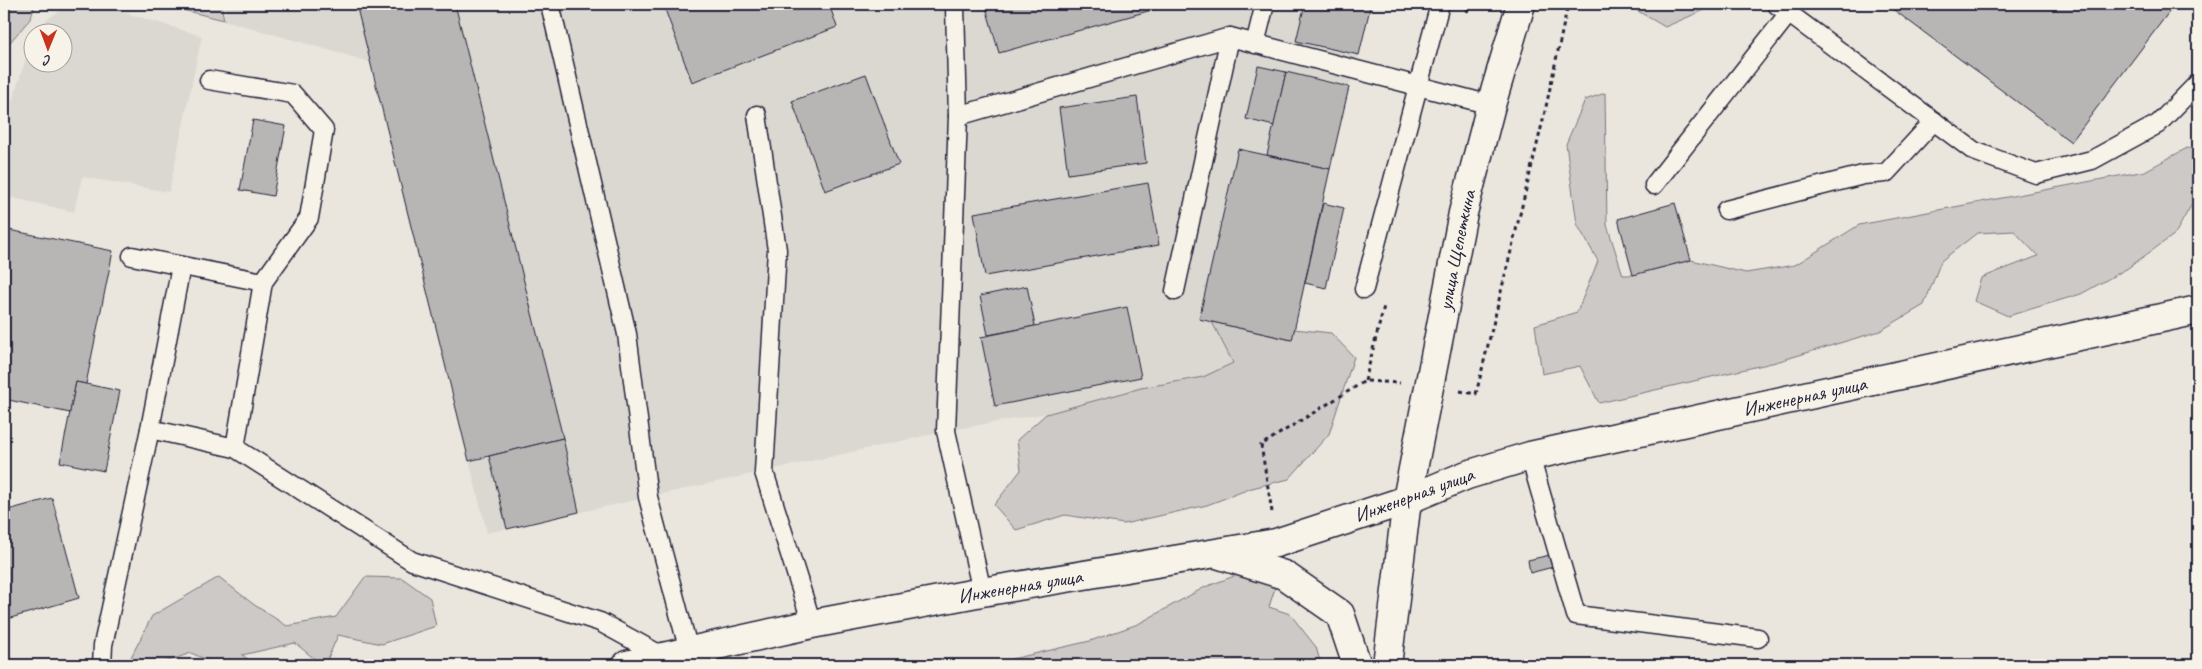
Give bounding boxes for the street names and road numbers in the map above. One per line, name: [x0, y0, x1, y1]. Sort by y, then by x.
street label: улица Щепеткина: [1432, 186, 1481, 313]
street label: Инженерная улица: [1741, 370, 1870, 422]
street label: Инженерная улица: [1351, 461, 1478, 528]
street label: Инженерная улица: [956, 563, 1085, 609]

